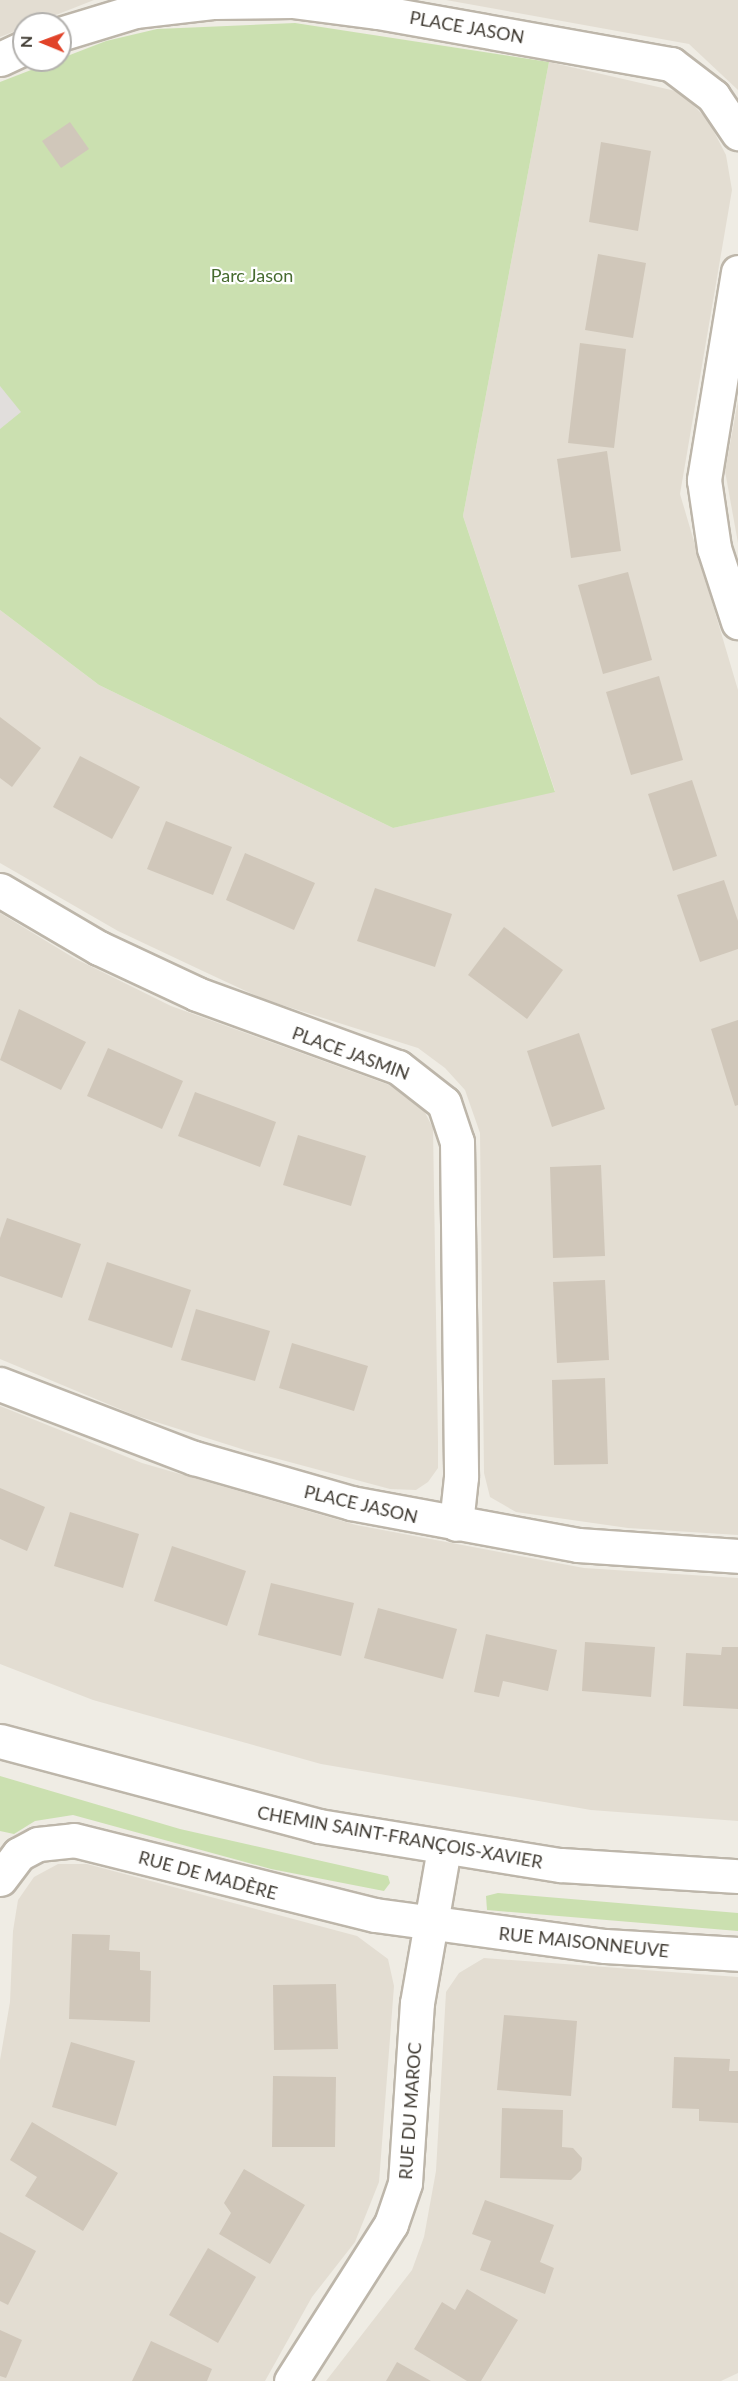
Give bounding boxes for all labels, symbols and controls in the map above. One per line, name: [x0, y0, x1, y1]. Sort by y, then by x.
street label: PLACE JASON: [408, 6, 526, 48]
north arrow: [12, 12, 72, 72]
text: N: [16, 35, 35, 48]
park label: Parc Jason: [210, 264, 294, 286]
street label: PLACE JASMIN: [289, 1022, 413, 1084]
street label: PLACE JASON: [302, 1480, 420, 1528]
street label: CHEMIN SAINT-FRANÇOIS-XAVIER: [256, 1801, 544, 1873]
street label: RUE DE MADÈRE: [136, 1846, 280, 1904]
street label: RUE MAISONNEUVE: [498, 1922, 670, 1962]
street label: RUE DU MAROC: [394, 2042, 426, 2180]

